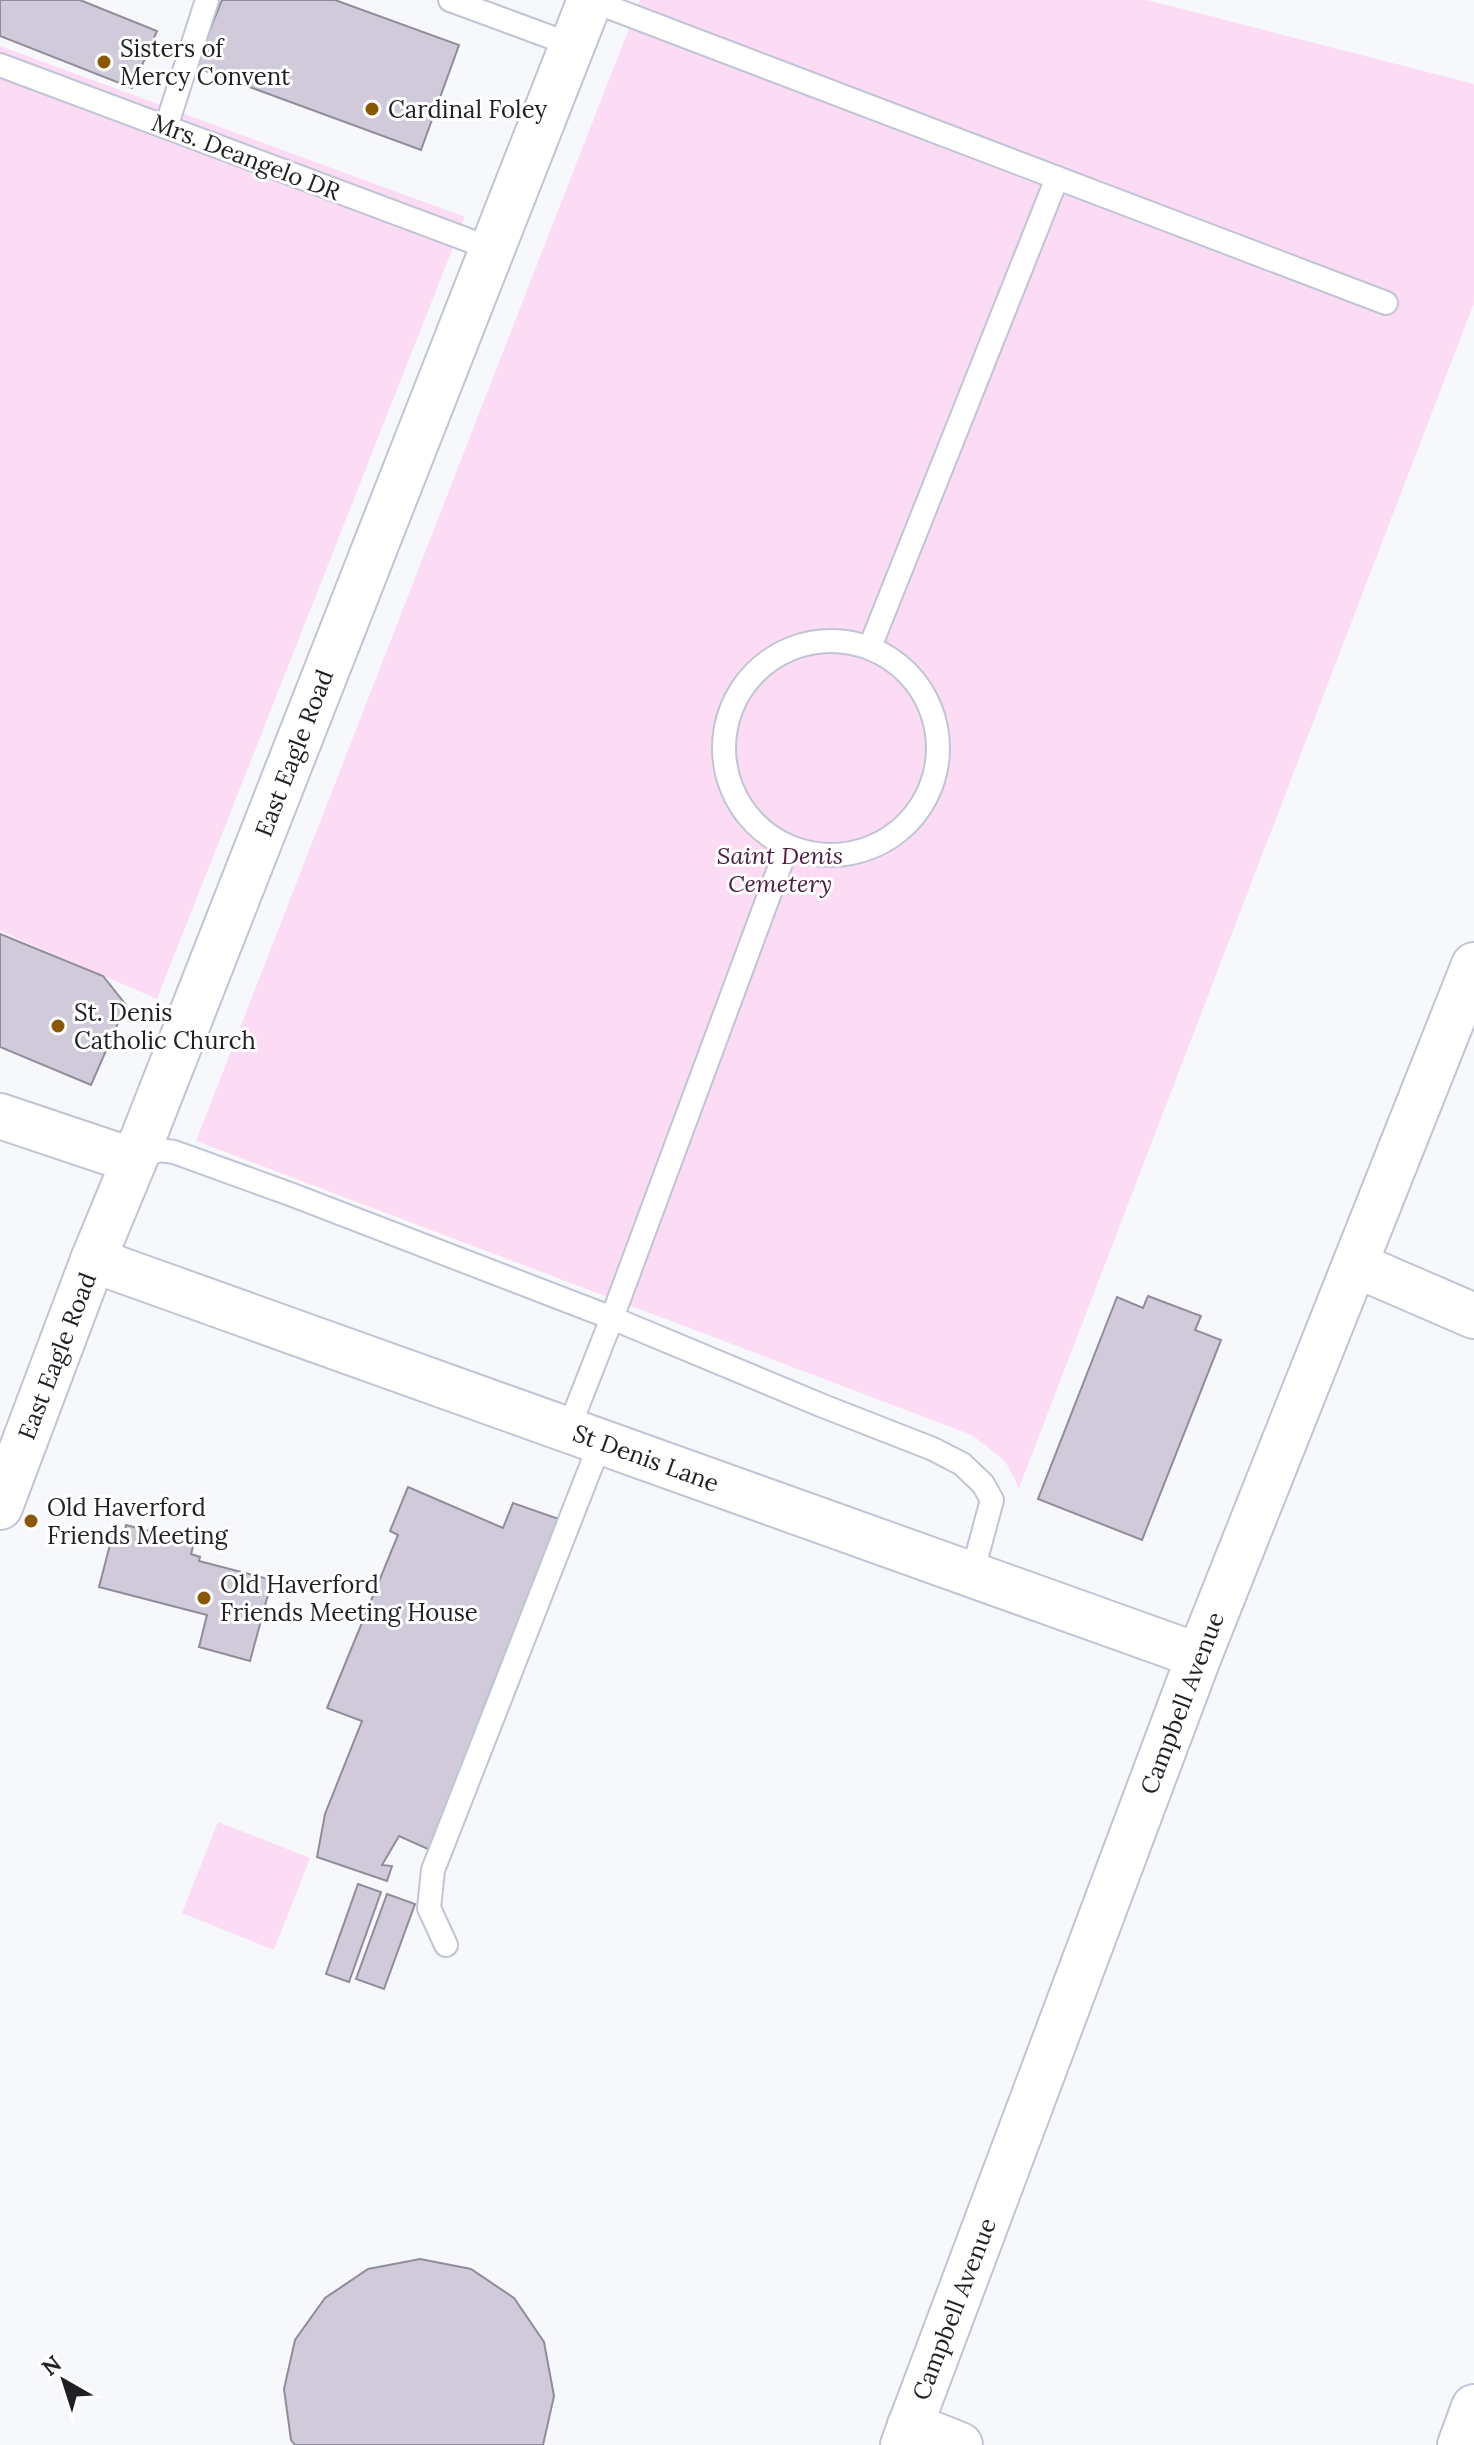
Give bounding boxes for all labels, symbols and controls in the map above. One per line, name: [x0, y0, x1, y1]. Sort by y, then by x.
place label: Sisters of Mercy Convent: [120, 33, 291, 92]
marker: Sisters of Mercy Convent: [95, 53, 113, 71]
place label: Cardinal Foley: [388, 94, 548, 125]
marker: Cardinal Foley: [363, 100, 381, 118]
street label: Mrs. Deangelo DR: [147, 107, 345, 208]
street label: East Eagle Road: [248, 665, 340, 841]
park label: Saint Denis Cemetery: [717, 840, 843, 899]
place label: St. Denis Catholic Church: [74, 997, 256, 1056]
marker: St. Denis Catholic Church: [49, 1017, 67, 1035]
street label: East Eagle Road: [11, 1268, 103, 1444]
street label: St Denis Lane: [569, 1417, 723, 1499]
place label: Old Haverford Friends Meeting: [47, 1492, 229, 1551]
marker: Old Haverford Friends Meeting: [22, 1512, 40, 1530]
place label: Old Haverford Friends Meeting House: [220, 1569, 478, 1628]
marker: Old Haverford Friends Meeting House: [195, 1589, 213, 1607]
street label: Campbell Avenue: [1133, 1607, 1231, 1799]
street label: Campbell Avenue: [905, 2213, 1003, 2405]
north arrow: [24, 2341, 104, 2421]
text: N: [36, 2349, 67, 2382]

